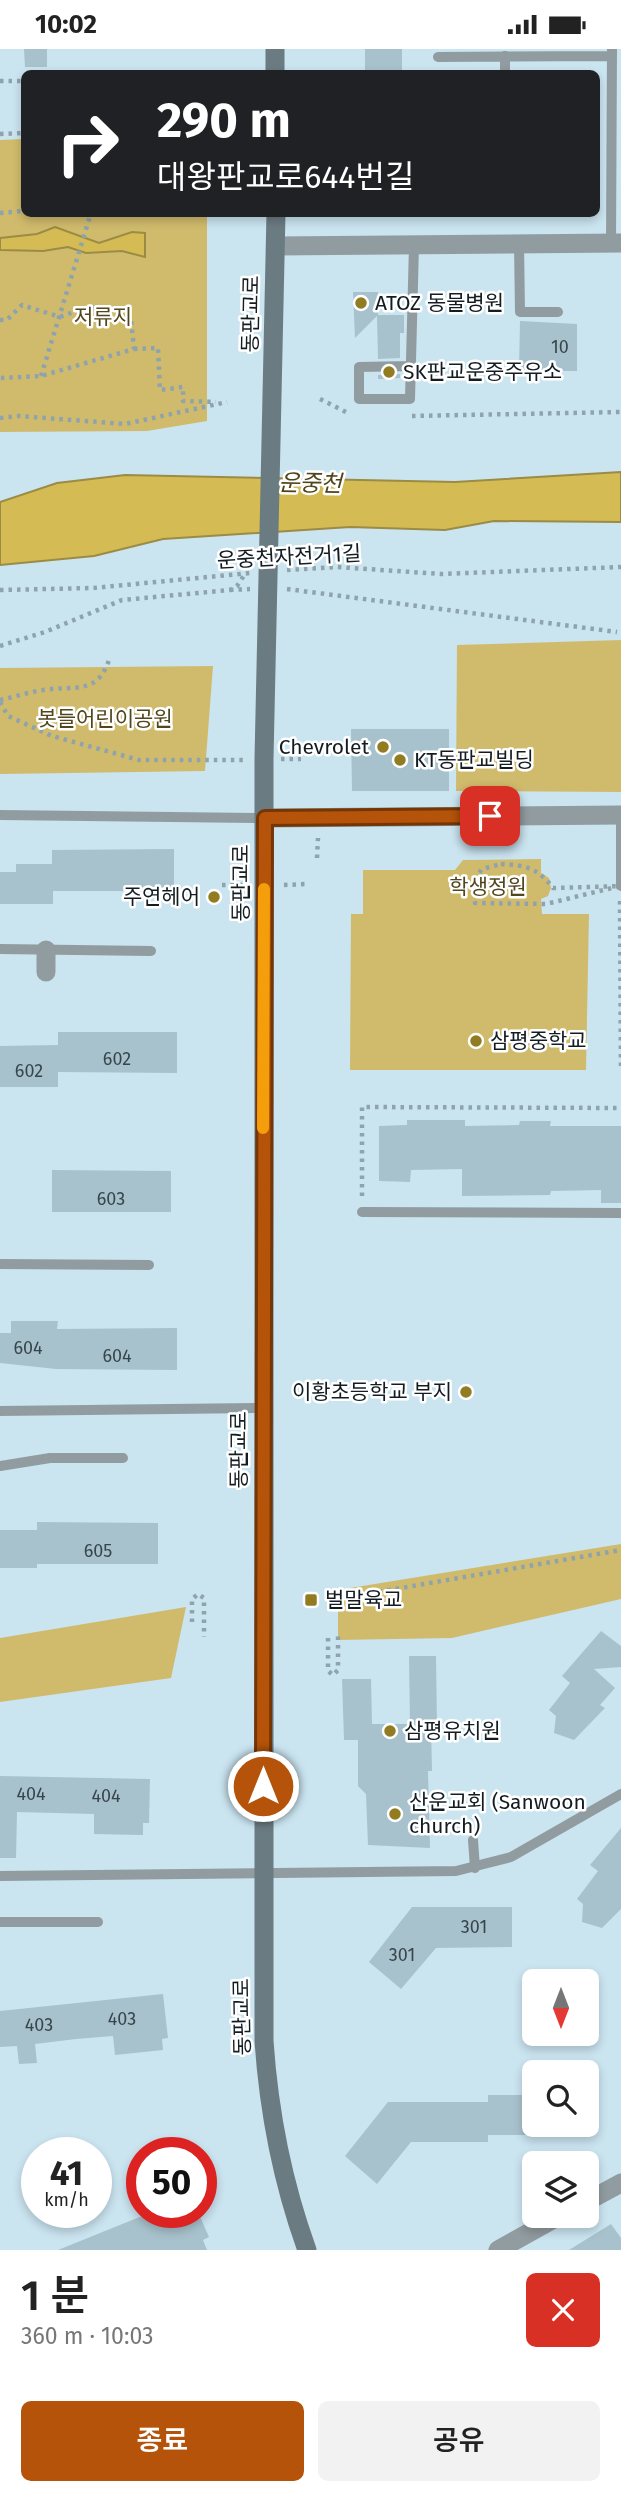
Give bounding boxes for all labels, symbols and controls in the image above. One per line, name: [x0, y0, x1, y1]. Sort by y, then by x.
text: 10:02: [35, 9, 97, 40]
text: 290 m: [157, 91, 291, 150]
icon: right: [42, 98, 133, 189]
text: 대왕판교로644번길: [157, 158, 414, 196]
street label: 동판교로: [237, 275, 265, 353]
place label: ATOZ 동물병원: [375, 290, 504, 316]
marker: ATOZ 동물병원: [353, 295, 369, 311]
park label: 저류지: [74, 304, 132, 330]
house number: 10: [551, 336, 569, 358]
place label: SK판교운중주유소: [403, 359, 562, 385]
marker: SK판교운중주유소: [381, 364, 397, 380]
water label: 운중천: [278, 468, 345, 498]
street label: 운중천자전거1길: [216, 540, 362, 574]
park label: 봇들어린이공원: [37, 706, 173, 732]
place label: Chevrolet: [279, 734, 369, 760]
marker: Chevrolet: [375, 739, 391, 755]
place label: KT동판교빌딩: [414, 747, 534, 773]
marker: KT동판교빌딩: [392, 752, 408, 768]
pin: [460, 786, 520, 846]
icon: arrive: [471, 797, 509, 835]
street label: 동판교로: [228, 844, 254, 922]
park label: 학생정원: [449, 874, 527, 900]
place label: 주연헤어: [123, 884, 200, 910]
marker: 주연헤어: [206, 889, 222, 905]
place label: 삼평중학교: [490, 1028, 587, 1054]
marker: 삼평중학교: [468, 1033, 484, 1049]
house number: 602: [103, 1048, 131, 1070]
house number: 602: [15, 1060, 43, 1082]
house number: 603: [97, 1188, 125, 1210]
house number: 604: [13, 1337, 43, 1359]
house number: 604: [102, 1345, 132, 1367]
place label: 이황초등학교 부지: [292, 1379, 452, 1405]
marker: 이황초등학교 부지: [458, 1384, 474, 1400]
street label: 동판교로: [226, 1411, 252, 1489]
house number: 605: [84, 1540, 112, 1562]
place label: 벌말육교: [325, 1587, 402, 1613]
marker: 벌말육교: [303, 1592, 319, 1608]
place label: 삼평유치원: [404, 1718, 501, 1744]
marker: 삼평유치원: [382, 1723, 398, 1739]
position arrow: [226, 1749, 300, 1823]
house number: 404: [16, 1783, 46, 1805]
house number: 404: [91, 1785, 121, 1807]
place label: 산운교회 (Sanwoon church): [409, 1789, 586, 1839]
marker: 산운교회 (Sanwoon church): [387, 1806, 403, 1822]
house number: 301: [461, 1916, 487, 1938]
house number: 301: [389, 1944, 415, 1966]
north arrow: [522, 1969, 598, 2046]
map controls: [522, 1969, 599, 2228]
street label: 동판교로: [228, 1978, 256, 2056]
house number: 403: [108, 2008, 136, 2030]
house number: 403: [25, 2014, 53, 2036]
button: search: [522, 2060, 599, 2137]
speed limit sign: 50: [126, 2137, 217, 2228]
button: layers: [522, 2151, 599, 2228]
text: 41: [50, 2152, 83, 2194]
text: km/h: [44, 2189, 89, 2211]
text: 1 분: [21, 2271, 89, 2321]
button: close: [526, 2273, 600, 2347]
text: 360 m · 10:03: [21, 2322, 153, 2350]
button: 종료: [21, 2401, 304, 2481]
button: 공유: [318, 2401, 600, 2481]

